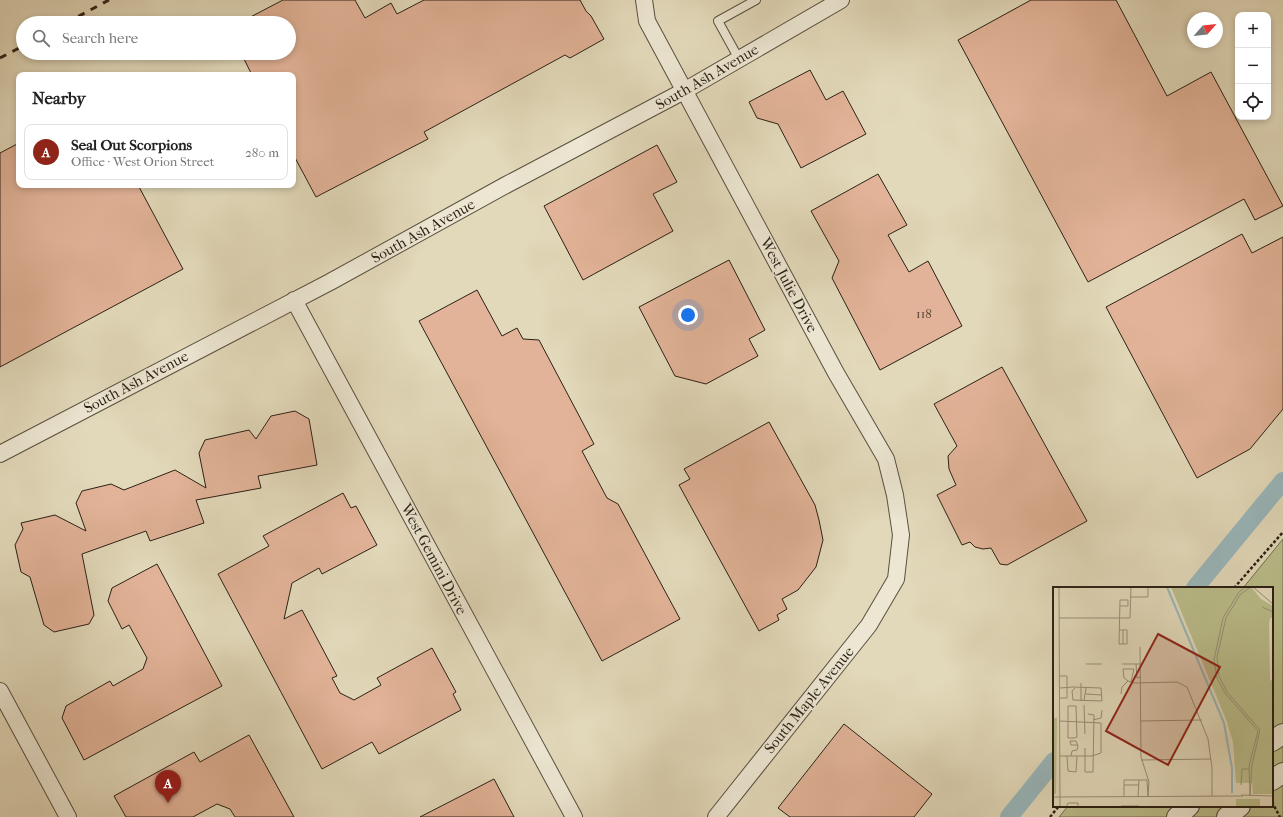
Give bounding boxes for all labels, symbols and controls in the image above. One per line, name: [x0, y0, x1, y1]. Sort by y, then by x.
north arrow: [1187, 12, 1223, 48]
map controls: [1235, 12, 1271, 120]
button: +: [1235, 12, 1271, 48]
search box: [16, 16, 296, 60]
icon: search: [30, 27, 52, 49]
text: Search here: [62, 29, 138, 47]
street label: South Ash Avenue: [652, 40, 762, 114]
button: −: [1235, 48, 1271, 84]
button: locate: [1235, 84, 1271, 120]
text: Nearby: [32, 88, 86, 108]
text: Seal Out Scorpions: [71, 136, 192, 154]
text: A: [42, 145, 50, 160]
text: 280 m: [245, 145, 279, 160]
text: Office · West Orion Street: [71, 154, 214, 169]
street label: South Ash Avenue: [368, 195, 479, 267]
street label: West Julie Drive: [756, 234, 822, 336]
your location: [678, 305, 698, 325]
house number: 118: [916, 306, 932, 321]
street label: South Ash Avenue: [81, 347, 192, 417]
street label: West Gemini Drive: [397, 500, 471, 618]
inset map: [1053, 587, 1273, 807]
street label: South Maple Avenue: [760, 642, 858, 757]
pin: A: [155, 770, 181, 803]

